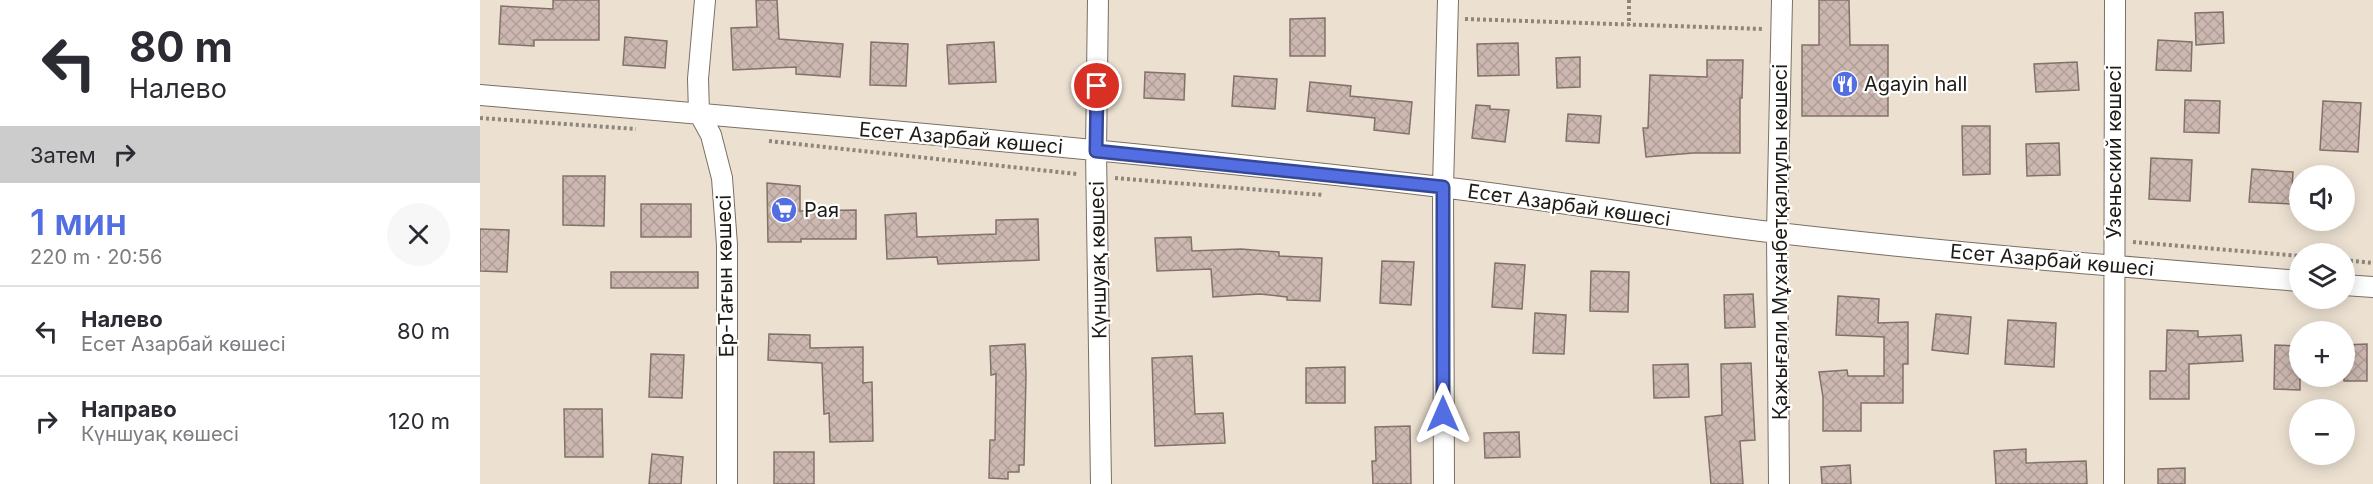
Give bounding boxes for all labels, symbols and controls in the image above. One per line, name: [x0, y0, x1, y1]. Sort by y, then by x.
text: 80 m: [129, 21, 233, 72]
icon: left: [30, 24, 108, 102]
pin: [1071, 60, 1122, 111]
street label: Қажығали Мұханбетқалиұлы көшесі: [1768, 64, 1792, 420]
street label: Узеньский көшесі: [2102, 65, 2126, 239]
icon: arrive: [1080, 69, 1113, 102]
restaurant icon: Agayin hall: [1830, 69, 1860, 99]
text: Налево: [129, 72, 227, 105]
place label: Agayin hall: [1864, 72, 1967, 96]
street label: Есет Азарбай көшесі: [858, 117, 1064, 159]
icon: right: [108, 138, 141, 171]
text: Затем: [30, 142, 96, 168]
map controls: [2289, 165, 2355, 465]
button: sound: [2289, 165, 2355, 231]
street label: Есет Азарбай көшесі: [1466, 179, 1672, 231]
street label: Күншуақ көшесі: [1085, 181, 1111, 339]
street label: Ер-Тағын көшесі: [712, 194, 738, 358]
supermarket icon: Рая: [769, 195, 799, 225]
place label: Рая: [804, 198, 839, 222]
text: 1 мин: [30, 200, 127, 244]
button: close: [387, 203, 450, 266]
street label: Есет Азарбай көшесі: [1949, 239, 2155, 281]
button: layers: [2289, 243, 2355, 309]
text: 220 m · 20:56: [30, 245, 162, 269]
text: Налево: [81, 306, 163, 332]
icon: left: [30, 315, 63, 348]
text: 80 m: [397, 318, 450, 344]
button: +: [2289, 321, 2355, 387]
text: Есет Азарбай көшесі: [81, 332, 286, 356]
position arrow: [1411, 382, 1475, 446]
text: Направо: [81, 396, 177, 422]
button: −: [2289, 399, 2355, 465]
icon: right: [30, 405, 63, 438]
text: 120 m: [388, 408, 450, 434]
text: Күншуақ көшесі: [81, 422, 239, 446]

